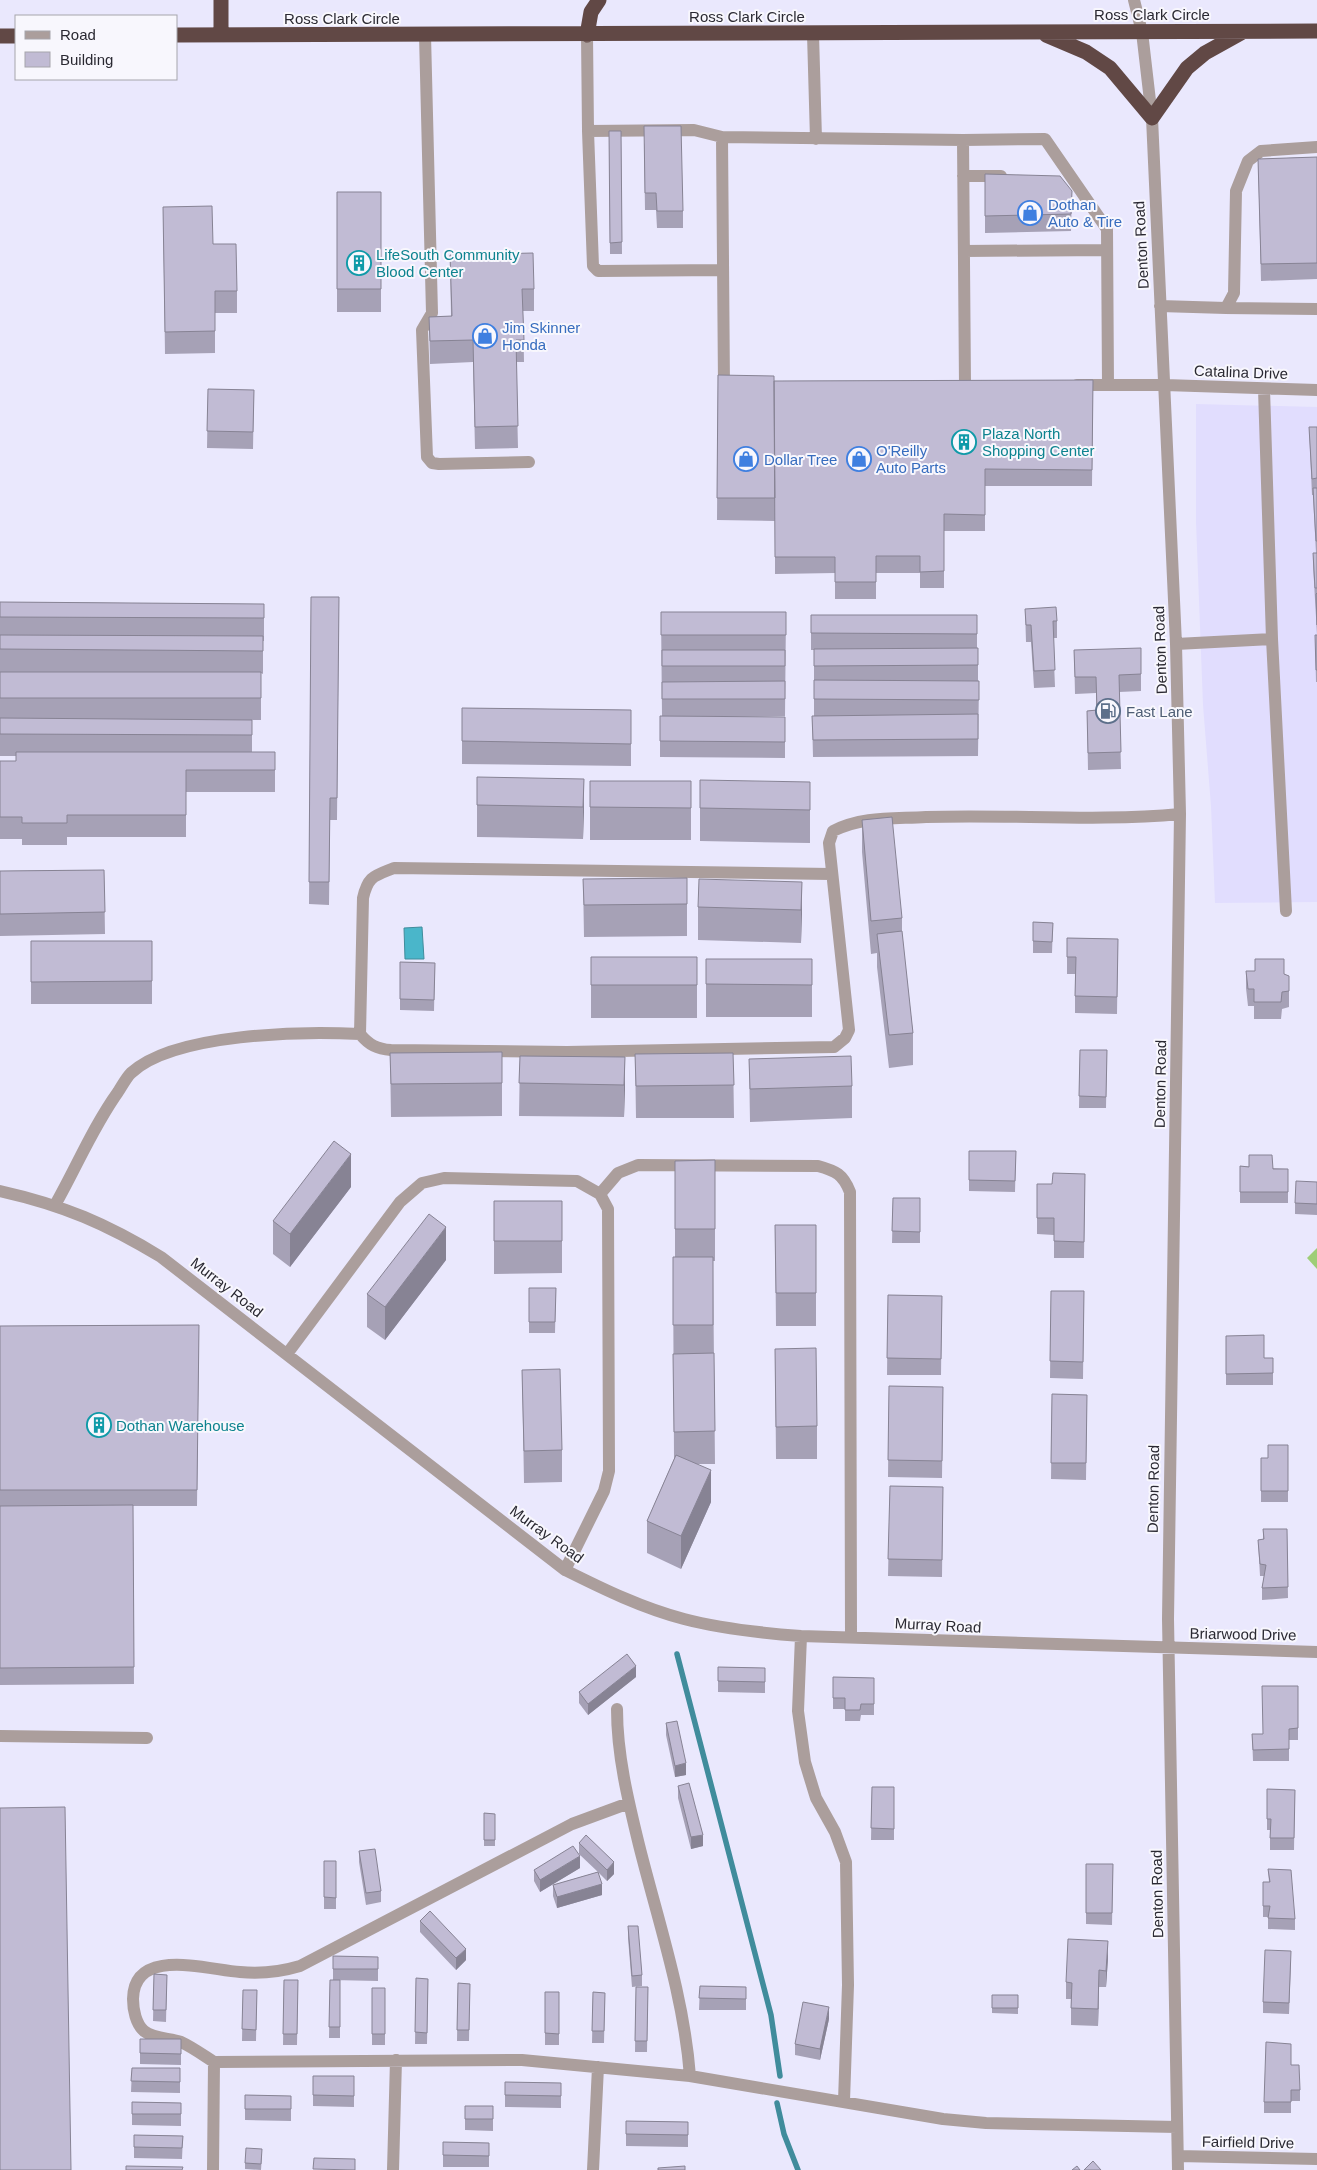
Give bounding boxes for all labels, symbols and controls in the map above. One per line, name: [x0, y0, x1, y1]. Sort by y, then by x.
street label: Ross Clark Circle: [1094, 6, 1210, 23]
street label: Ross Clark Circle: [689, 8, 805, 25]
street label: Ross Clark Circle: [284, 10, 400, 27]
legend: [15, 15, 178, 80]
text: Road: [60, 26, 96, 43]
text: Building: [60, 51, 113, 68]
place label: Dothan Auto & Tire: [1048, 196, 1122, 230]
shop icon: Dothan Auto & Tire: [1017, 200, 1043, 226]
street label: Denton Road: [1130, 200, 1152, 290]
place label: LifeSouth Community Blood Center: [376, 246, 520, 280]
building icon: LifeSouth Community Blood Center: [346, 250, 372, 276]
place label: Jim Skinner Honda: [502, 319, 580, 353]
shop icon: Jim Skinner Honda: [472, 323, 498, 349]
street label: Catalina Drive: [1194, 362, 1288, 382]
place label: Plaza North Shopping Center: [982, 425, 1095, 459]
building icon: Plaza North Shopping Center: [951, 429, 977, 455]
place label: O'Reilly Auto Parts: [876, 442, 946, 476]
shop icon: Dollar Tree: [733, 446, 759, 472]
shop icon: O'Reilly Auto Parts: [846, 446, 872, 472]
place label: Dollar Tree: [764, 451, 837, 468]
street label: Denton Road: [1150, 606, 1170, 694]
fuel station icon: Fast Lane: [1095, 698, 1121, 724]
place label: Fast Lane: [1126, 703, 1193, 720]
street label: Denton Road: [1151, 1040, 1169, 1128]
street label: Murray Road: [188, 1254, 266, 1320]
building icon: Dothan Warehouse: [86, 1412, 112, 1438]
place label: Dothan Warehouse: [116, 1417, 245, 1434]
street label: Denton Road: [1144, 1445, 1162, 1533]
street label: Murray Road: [507, 1502, 587, 1566]
street label: Murray Road: [894, 1614, 982, 1636]
street label: Briarwood Drive: [1190, 1625, 1296, 1643]
street label: Denton Road: [1148, 1850, 1166, 1938]
street label: Fairfield Drive: [1202, 2133, 1294, 2151]

